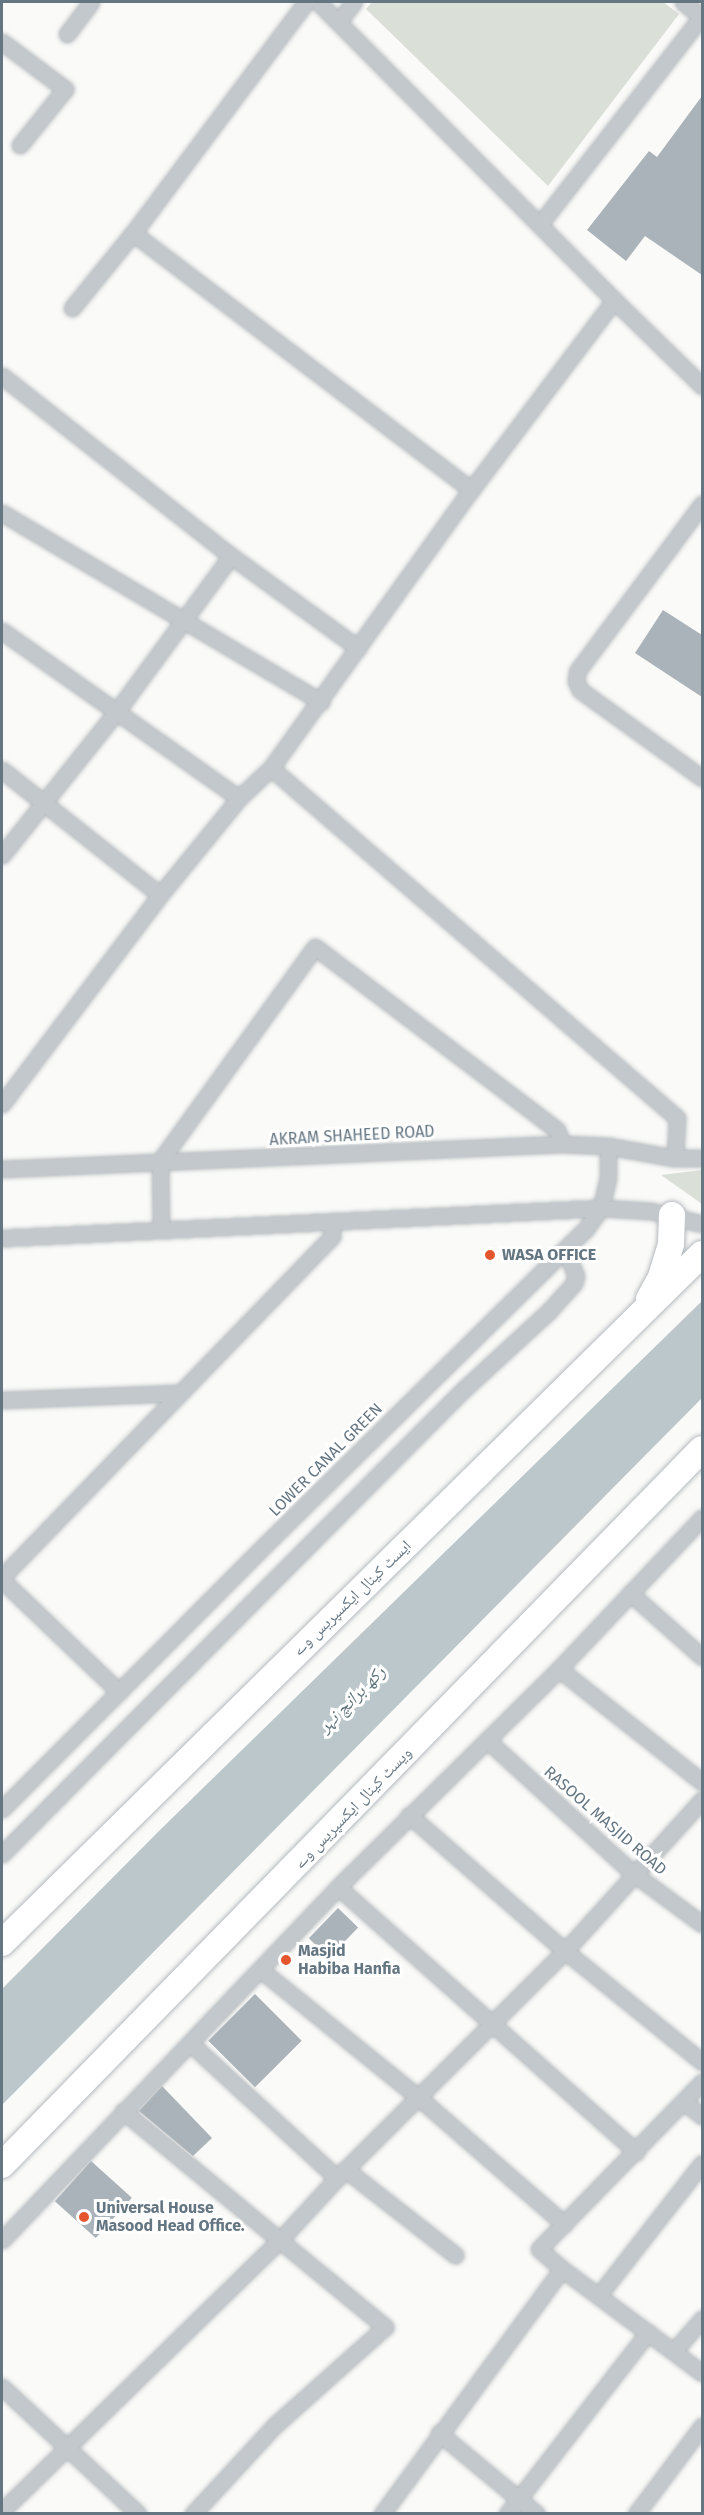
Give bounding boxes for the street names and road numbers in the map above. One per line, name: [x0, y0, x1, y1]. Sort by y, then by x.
street label: AKRAM SHAHEED ROAD: [269, 1122, 435, 1150]
street label: LOWER CANAL GREEN: [265, 1399, 387, 1521]
street label: ایسٹ کینال ایکسپریس وے: [289, 1536, 415, 1660]
street label: ویسٹ کینال ایکسپریس وے: [290, 1743, 416, 1873]
street label: RASOOL MASJID ROAD: [540, 1762, 670, 1880]

